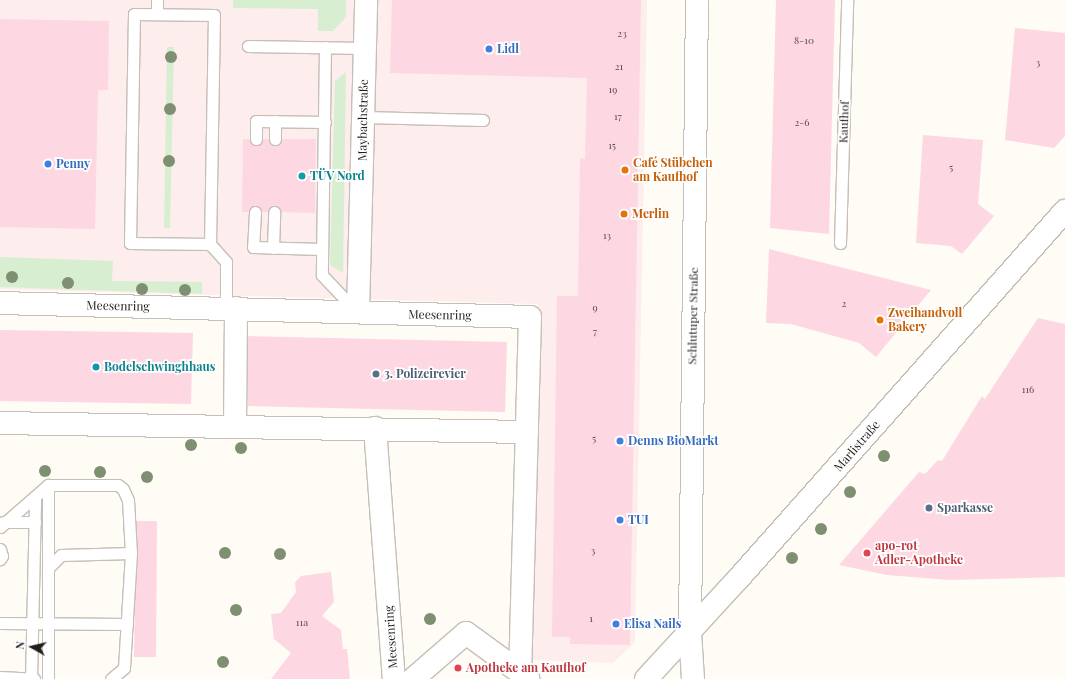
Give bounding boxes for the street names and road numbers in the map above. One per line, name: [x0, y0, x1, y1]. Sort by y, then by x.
street label: Maybachstraße: [355, 79, 371, 161]
street label: Kaufhof: [836, 101, 852, 143]
street label: Schlutuper Straße: [685, 267, 701, 365]
street label: Meesenring: [86, 298, 150, 314]
street label: Meesenring: [408, 307, 472, 323]
street label: Marlistraße: [831, 418, 883, 474]
street label: Meesenring: [382, 605, 400, 669]

